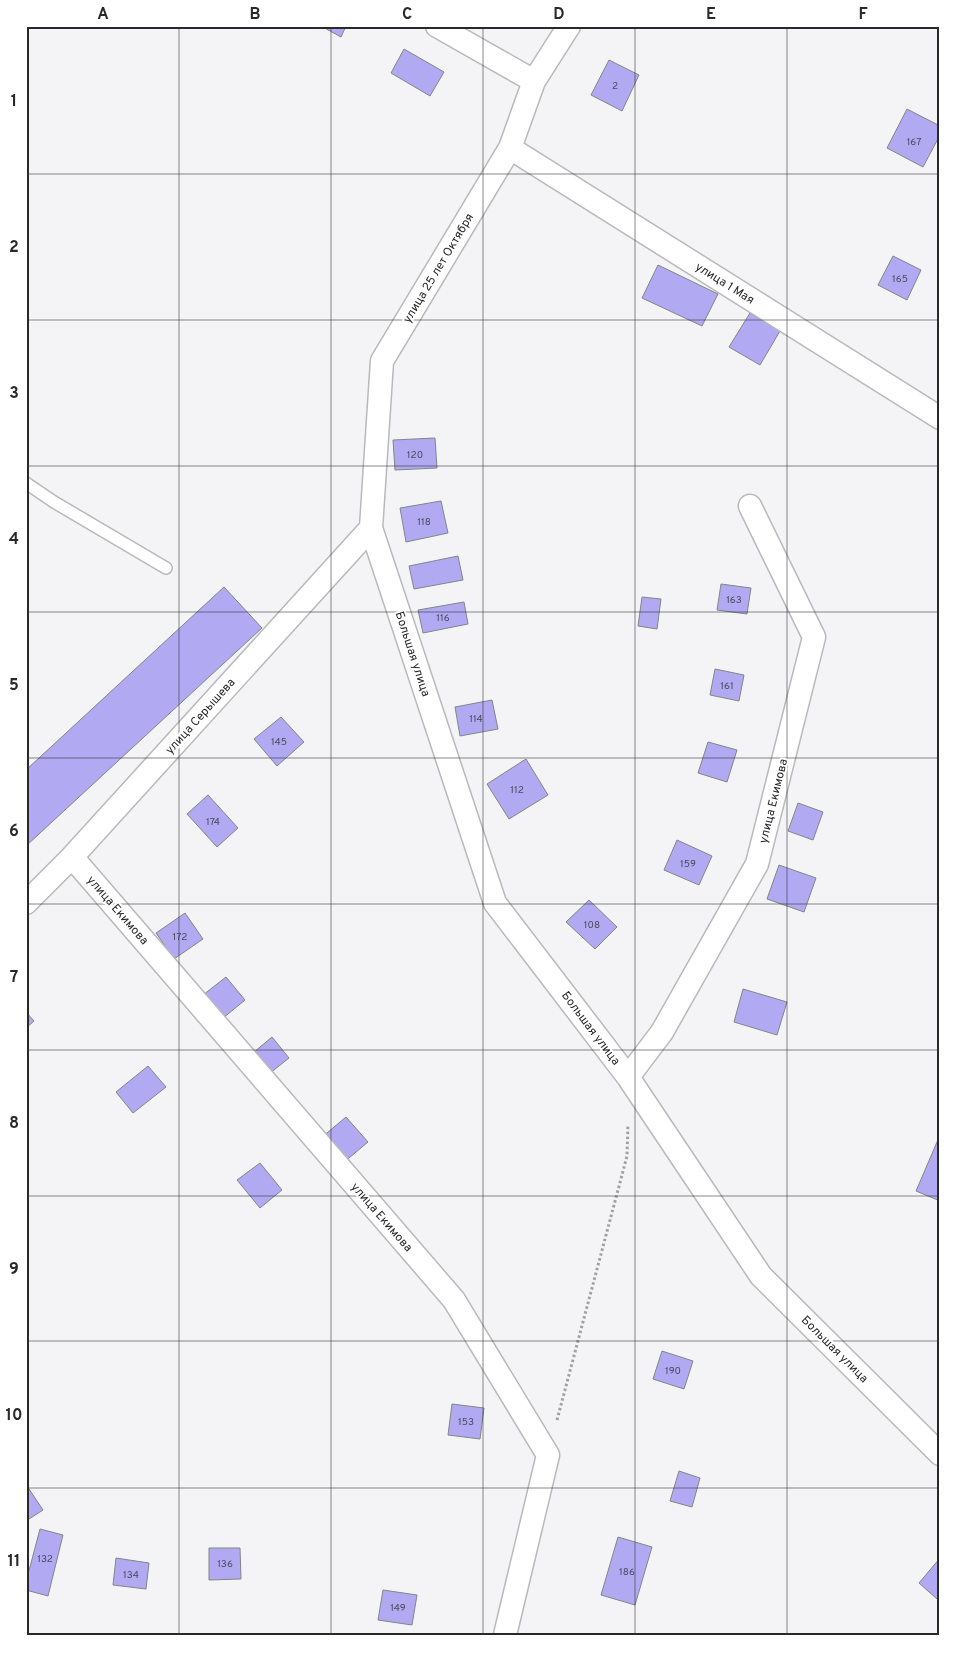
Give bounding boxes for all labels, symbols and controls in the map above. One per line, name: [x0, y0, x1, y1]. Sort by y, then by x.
text: A: [97, 5, 109, 25]
text: B: [249, 5, 261, 25]
text: C: [402, 5, 412, 25]
text: D: [553, 5, 565, 25]
text: E: [706, 5, 716, 25]
text: F: [858, 5, 868, 25]
house number: 2: [612, 80, 618, 93]
text: 1: [11, 92, 17, 112]
house number: 167: [907, 136, 921, 149]
street label: улица 25 лет Октября: [400, 211, 478, 326]
text: 2: [9, 238, 19, 258]
street label: улица 1 Мая: [692, 259, 757, 308]
house number: 165: [892, 273, 908, 286]
text: 3: [9, 384, 19, 404]
house number: 120: [407, 449, 423, 462]
house number: 118: [417, 516, 431, 529]
text: 4: [9, 530, 19, 550]
house number: 163: [726, 594, 742, 607]
street label: Большая улица: [391, 610, 433, 699]
house number: 116: [436, 612, 450, 625]
street label: улица Серышева: [162, 675, 239, 758]
text: 5: [9, 676, 19, 696]
house number: 161: [720, 680, 734, 693]
house number: 114: [469, 713, 483, 726]
house number: 145: [271, 736, 287, 749]
street label: улица Екимова: [756, 757, 792, 845]
house number: 112: [510, 784, 524, 797]
house number: 174: [206, 816, 220, 829]
text: 6: [9, 822, 19, 842]
house number: 159: [680, 858, 696, 871]
street label: улица Екимова: [83, 873, 152, 949]
house number: 108: [584, 919, 600, 932]
house number: 172: [173, 931, 187, 944]
text: 7: [10, 968, 18, 988]
street label: Большая улица: [557, 988, 623, 1069]
text: 8: [9, 1114, 19, 1134]
street label: улица Екимова: [347, 1180, 416, 1256]
text: 9: [9, 1260, 19, 1280]
street label: Большая улица: [797, 1313, 871, 1387]
house number: 190: [665, 1365, 681, 1378]
text: 10: [6, 1406, 22, 1426]
house number: 153: [458, 1416, 474, 1429]
text: 11: [8, 1552, 20, 1572]
house number: 132: [37, 1553, 53, 1566]
house number: 136: [217, 1558, 233, 1571]
house number: 186: [619, 1566, 635, 1579]
house number: 134: [123, 1569, 139, 1582]
house number: 149: [390, 1602, 406, 1615]

